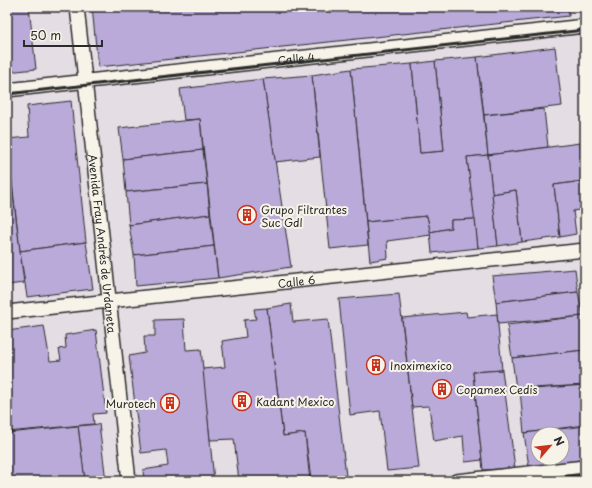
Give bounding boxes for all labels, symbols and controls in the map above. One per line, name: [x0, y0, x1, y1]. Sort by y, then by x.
scale bar: [24, 22, 102, 48]
text: 50 m: [30, 26, 61, 44]
street label: Calle 4: [277, 47, 316, 68]
street label: Avenida Fray Andrés de Urdaneta: [85, 153, 121, 334]
place label: Grupo Filtrantes Suc Gdl: [261, 201, 347, 231]
building icon: Grupo Filtrantes Suc Gdl: [236, 204, 258, 226]
street label: Calle 6: [277, 270, 316, 291]
building icon: Inoximexico: [365, 354, 387, 376]
place label: Inoximexico: [390, 357, 452, 374]
building icon: Copamex Cedis: [431, 378, 453, 400]
place label: Copamex Cedis: [456, 381, 537, 398]
building icon: Kadant Mexico: [231, 390, 253, 412]
building icon: Murotech: [159, 392, 181, 414]
place label: Kadant Mexico: [256, 393, 334, 410]
place label: Murotech: [106, 395, 156, 412]
north arrow: [530, 426, 570, 466]
text: N: [550, 433, 569, 449]

